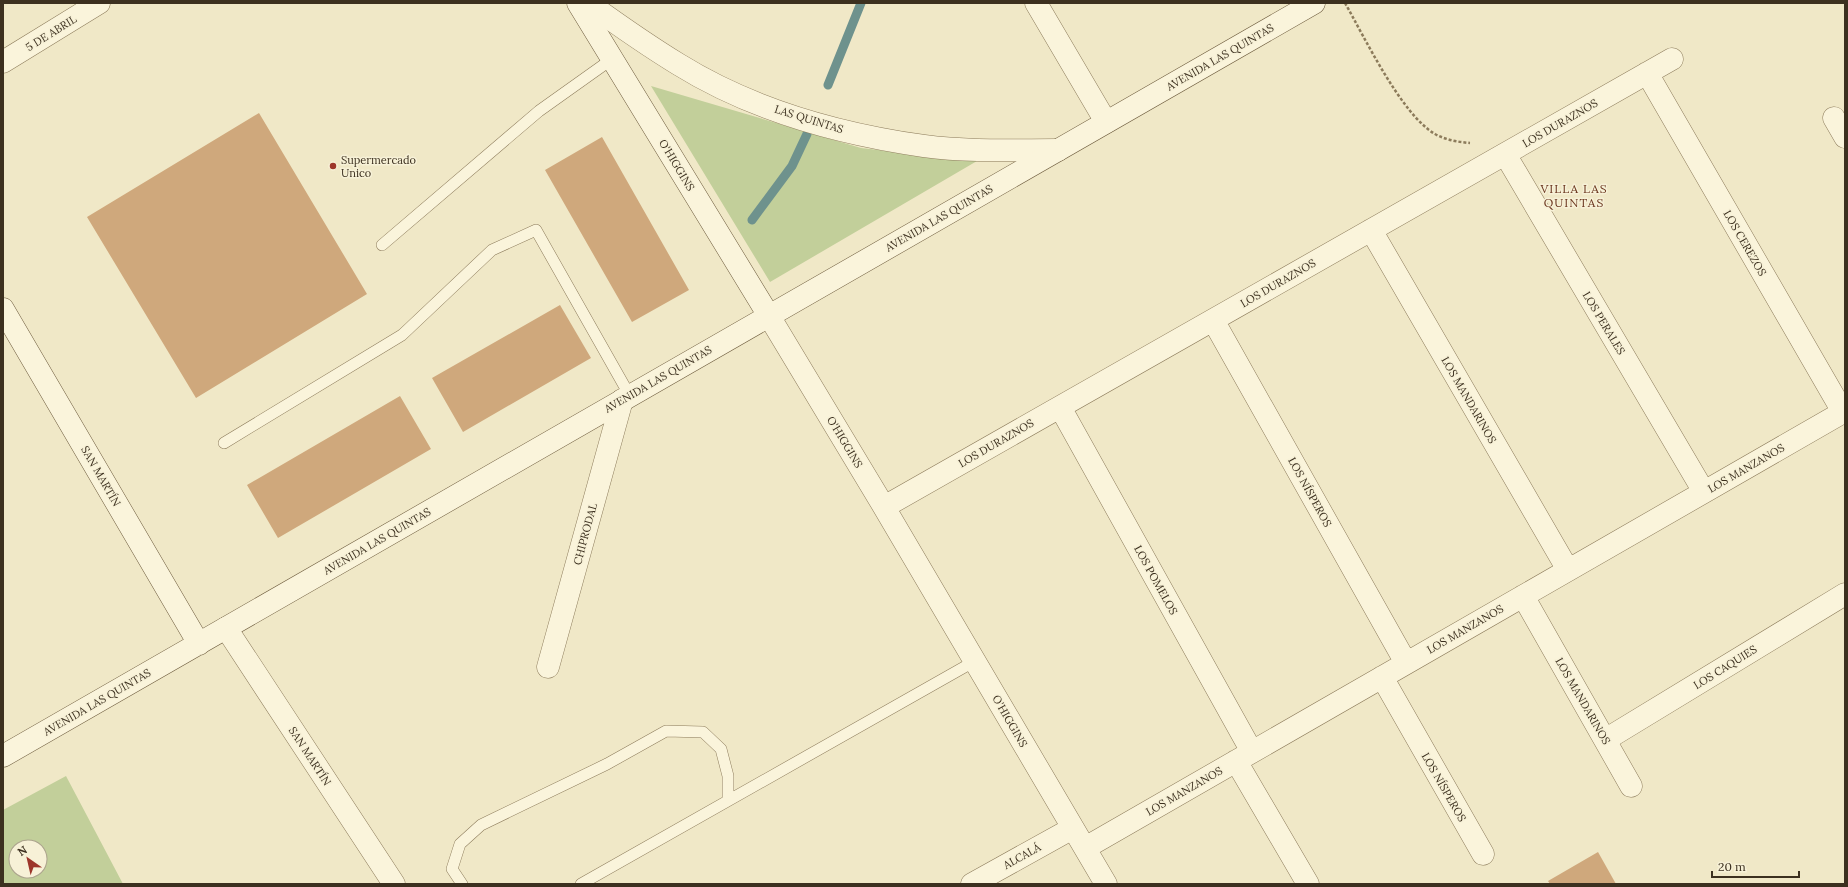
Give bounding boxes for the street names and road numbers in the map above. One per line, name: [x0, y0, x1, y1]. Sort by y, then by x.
street label: 5 DE ABRIL: [23, 12, 80, 54]
street label: AVENIDA LAS QUINTAS: [1163, 20, 1276, 94]
street label: LOS DURAZNOS: [1520, 96, 1600, 150]
street label: LAS QUINTAS: [773, 102, 845, 136]
street label: O'HIGGINS: [656, 136, 698, 194]
street label: AVENIDA LAS QUINTAS: [882, 181, 995, 255]
street label: LOS CEREZOS: [1720, 207, 1770, 279]
street label: LOS DURAZNOS: [1238, 256, 1318, 310]
street label: LOS PERALES: [1580, 289, 1628, 357]
street label: AVENIDA LAS QUINTAS: [601, 342, 714, 416]
street label: LOS MANDARINOS: [1438, 354, 1500, 446]
street label: O'HIGGINS: [824, 413, 866, 471]
street label: LOS DURAZNOS: [956, 416, 1036, 470]
street label: LOS MANZANOS: [1705, 440, 1787, 496]
street label: SAN MARTÍN: [78, 443, 124, 509]
street label: LOS NÍSPEROS: [1285, 455, 1335, 529]
street label: CHIPRODAL: [570, 501, 600, 566]
street label: AVENIDA LAS QUINTAS: [320, 504, 433, 578]
street label: LOS POMELOS: [1131, 543, 1181, 617]
street label: LOS MANZANOS: [1424, 601, 1506, 657]
street label: LOS CAQUIES: [1691, 642, 1759, 692]
street label: LOS MANDARINOS: [1552, 655, 1614, 747]
street label: AVENIDA LAS QUINTAS: [40, 665, 153, 739]
street label: O'HIGGINS: [989, 692, 1031, 750]
street label: SAN MARTÍN: [286, 724, 334, 788]
street label: LOS NÍSPEROS: [1419, 750, 1469, 824]
street label: LOS MANZANOS: [1143, 763, 1225, 819]
street label: ALCALÁ: [1000, 839, 1044, 873]

